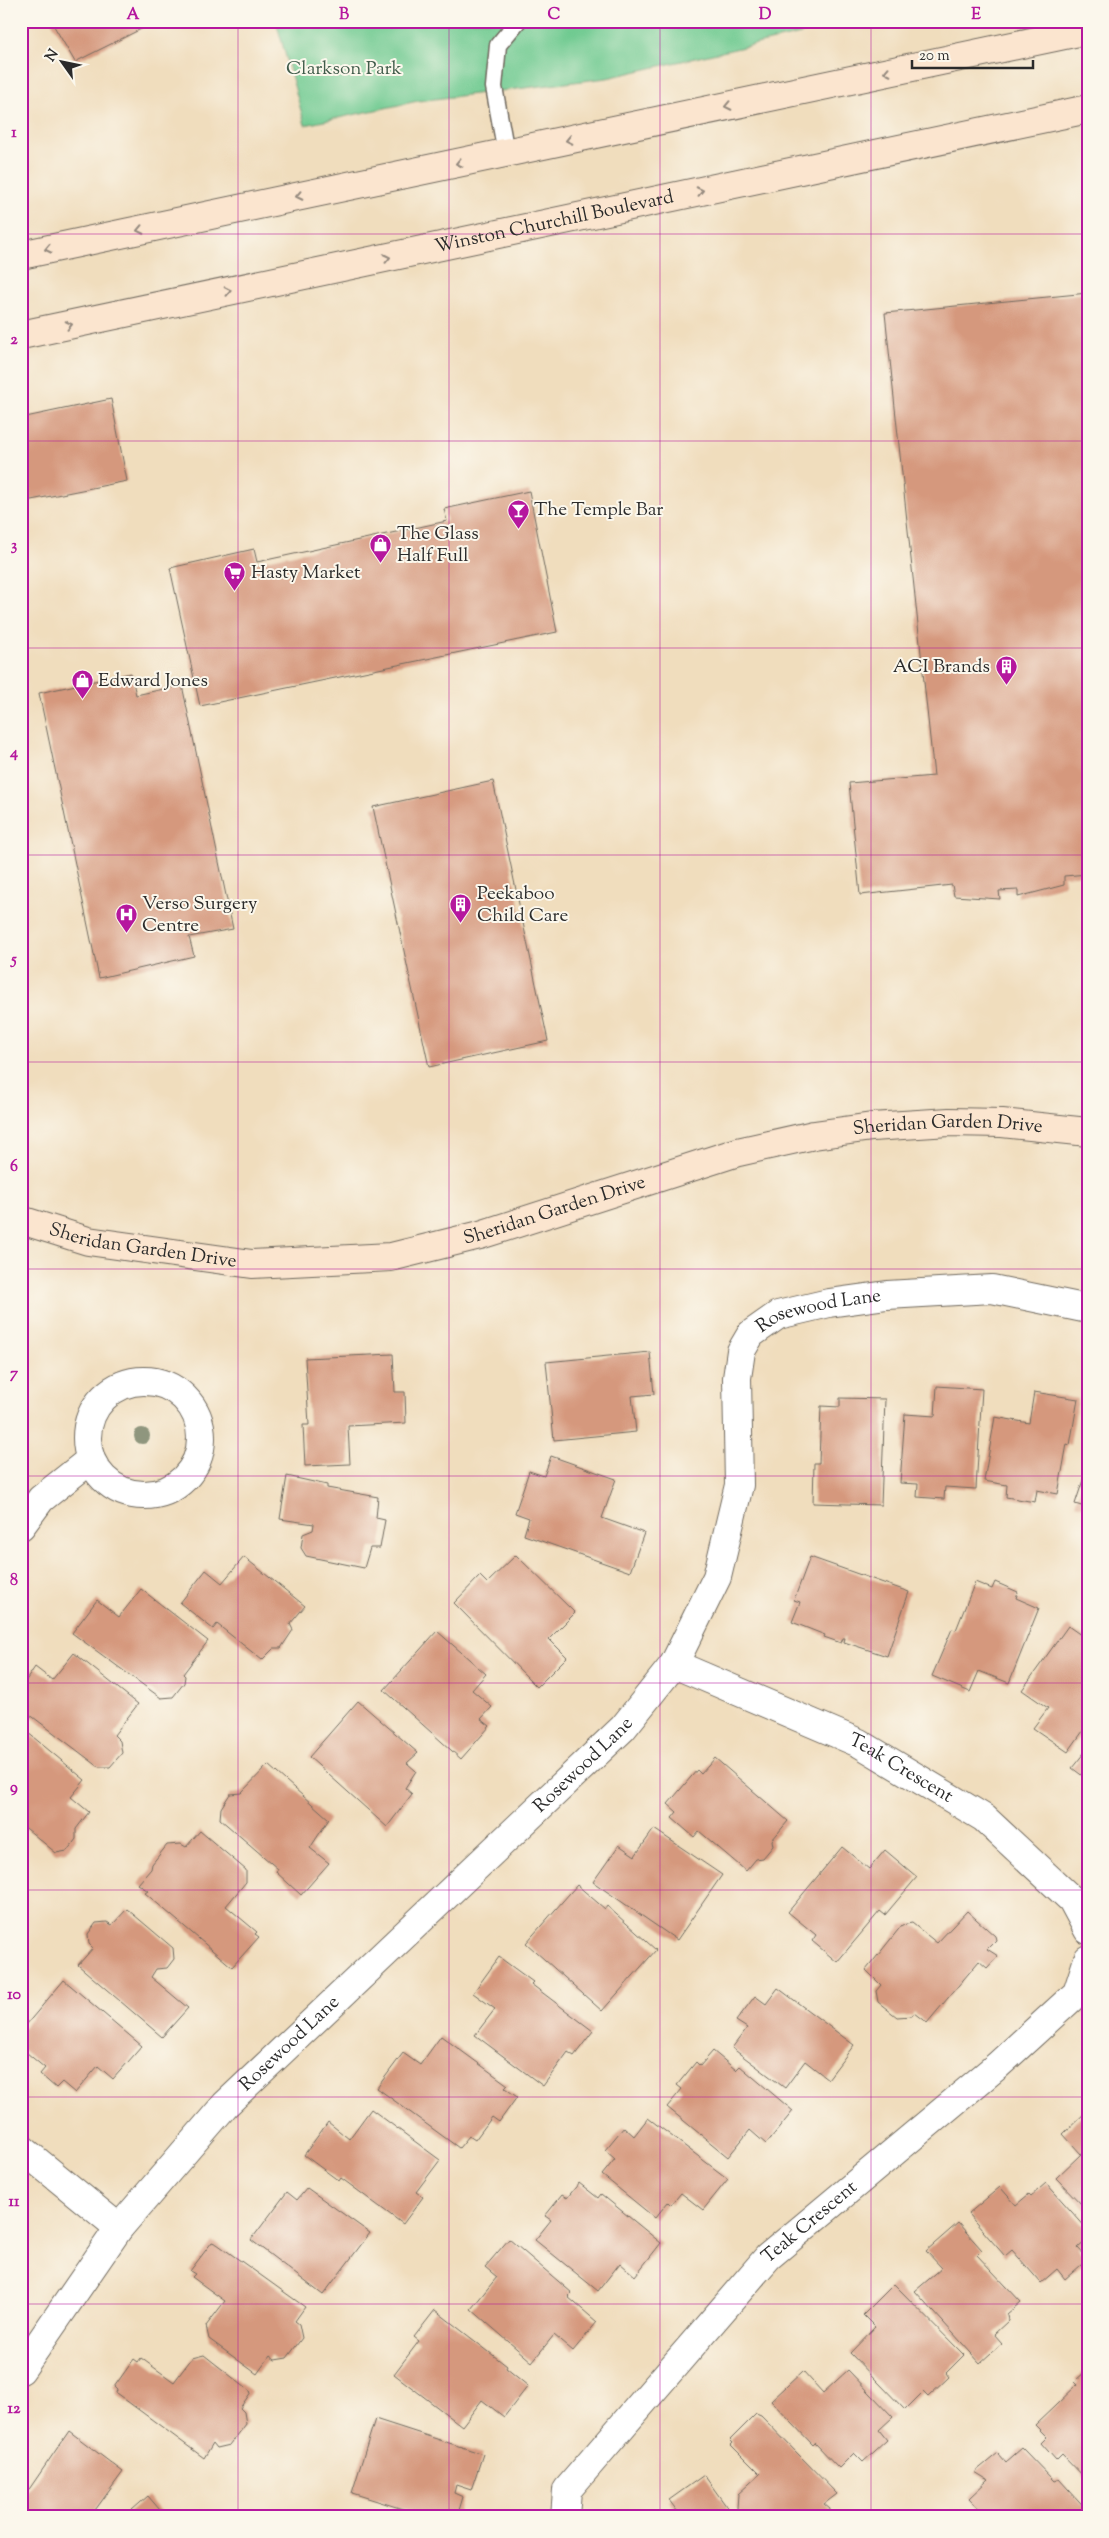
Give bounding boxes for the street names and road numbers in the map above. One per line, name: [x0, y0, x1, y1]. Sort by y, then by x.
street label: Winston Churchill Boulevard: [432, 184, 676, 261]
street label: Sheridan Garden Drive: [851, 1108, 1044, 1143]
street label: Sheridan Garden Drive: [461, 1169, 649, 1252]
street label: Sheridan Garden Drive: [46, 1216, 238, 1275]
street label: Rosewood Lane: [750, 1282, 883, 1340]
street label: Rosewood Lane: [528, 1711, 640, 1819]
street label: Teak Crescent: [845, 1727, 959, 1810]
street label: Rosewood Lane: [234, 1989, 346, 2098]
street label: Teak Crescent: [756, 2174, 864, 2270]

